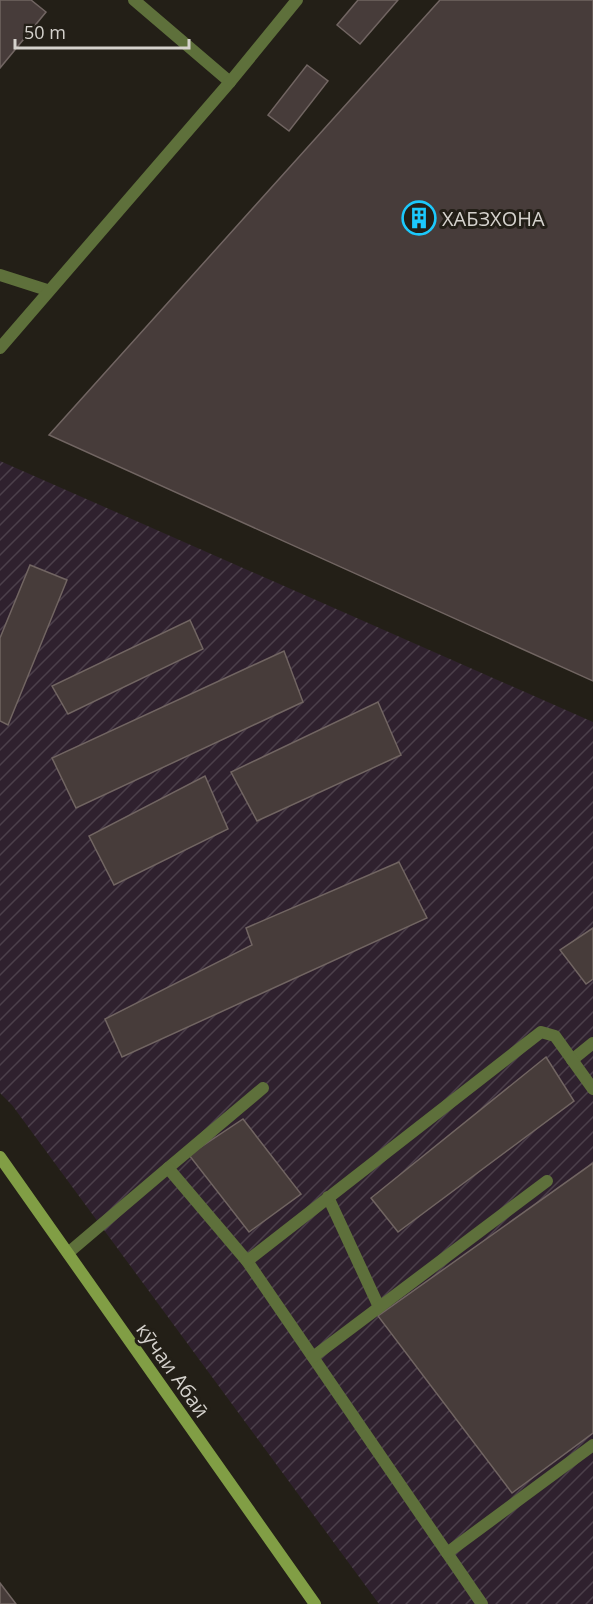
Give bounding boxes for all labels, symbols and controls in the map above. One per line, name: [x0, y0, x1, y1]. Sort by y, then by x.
scale bar: [15, 12, 189, 50]
text: 50 m: [24, 20, 66, 44]
building icon: ХАБЗХОНА: [401, 200, 437, 236]
place label: ХАБЗХОНА: [442, 205, 545, 232]
street label: кӯчаи Абаӣ: [130, 1317, 216, 1423]

